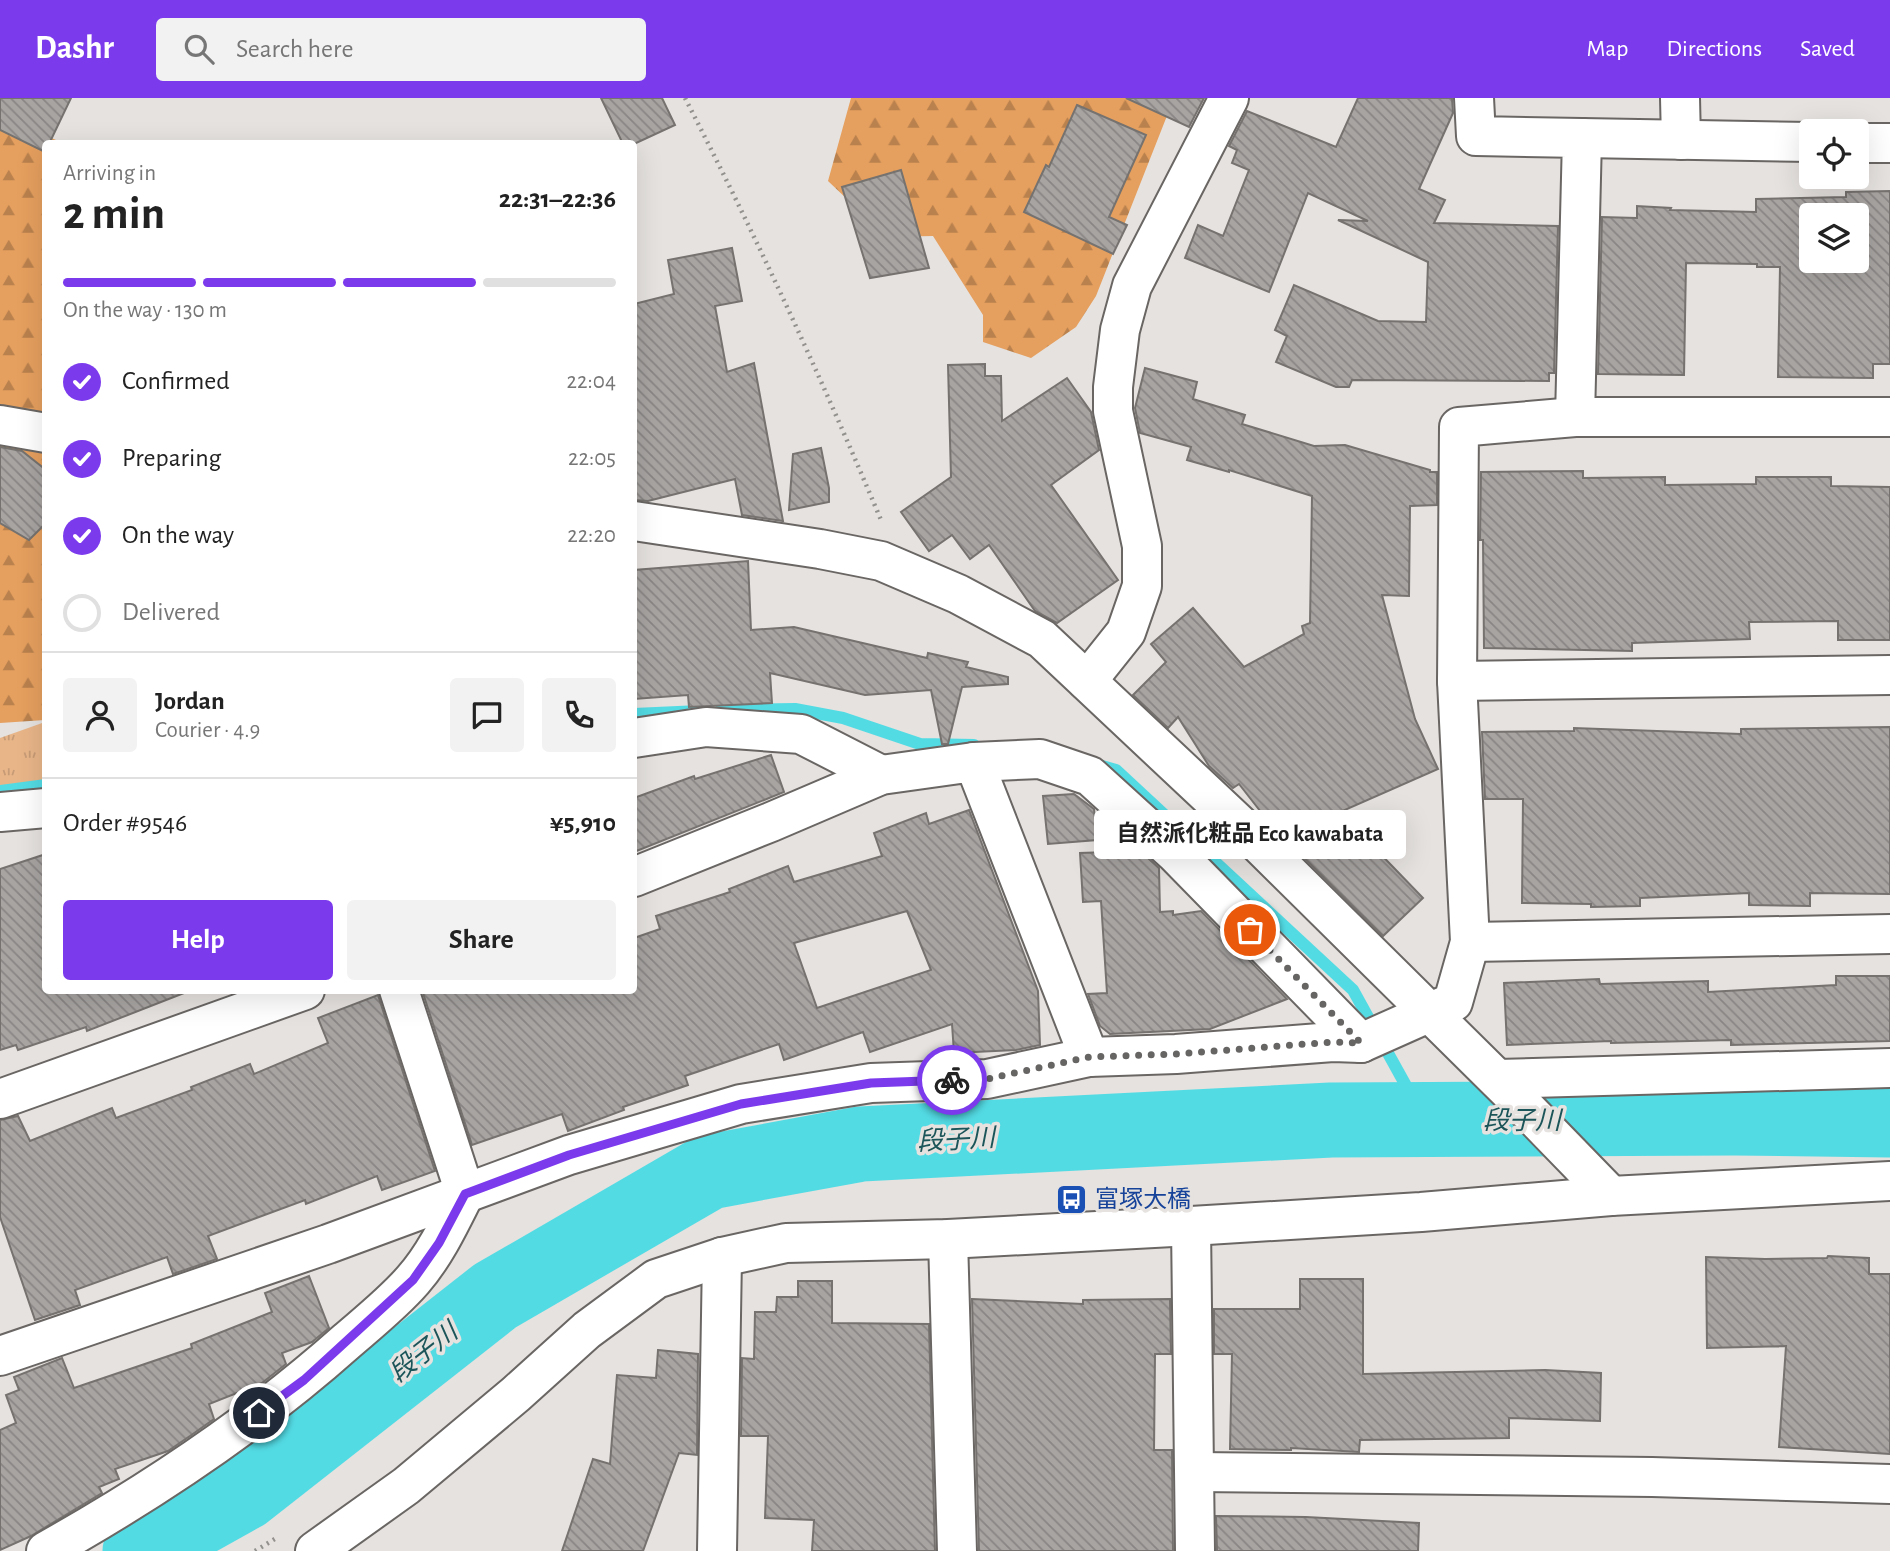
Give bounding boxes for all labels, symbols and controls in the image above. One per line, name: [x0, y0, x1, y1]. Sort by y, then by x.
search box: [156, 18, 646, 81]
icon: search: [180, 30, 218, 68]
text: Dashr: [35, 32, 114, 65]
text: Search here: [236, 36, 353, 62]
text: Map: [1586, 37, 1628, 61]
text: Directions: [1666, 37, 1762, 61]
text: Saved: [1800, 37, 1855, 61]
map controls: [1799, 119, 1869, 273]
button: locate: [1799, 119, 1869, 189]
text: Arriving in: [63, 162, 156, 185]
text: 22:31–22:36: [499, 186, 616, 212]
text: 2 min: [63, 191, 165, 237]
button: layers: [1799, 203, 1869, 273]
text: On the way · 130 m: [63, 299, 227, 322]
icon: check: [63, 363, 101, 401]
text: Confirmed: [122, 368, 230, 394]
text: 22:04: [567, 370, 616, 393]
icon: check: [63, 440, 101, 478]
text: Preparing: [122, 445, 221, 471]
text: 22:05: [568, 447, 616, 470]
icon: check: [63, 517, 101, 555]
text: On the way: [122, 522, 234, 548]
text: 22:20: [567, 524, 616, 547]
text: Delivered: [122, 599, 220, 625]
button: person: [63, 678, 137, 752]
button: chat: [450, 678, 524, 752]
button: phone: [542, 678, 616, 752]
text: Jordan: [155, 688, 225, 714]
text: Courier · 4.9: [155, 719, 260, 742]
text: Order #9546: [63, 810, 187, 836]
text: ¥5,910: [550, 810, 616, 836]
callout: 自然派化粧品 Eco kawabata: [1094, 811, 1406, 860]
text: 自然派化粧品 Eco kawabata: [1116, 823, 1384, 846]
button: Help: [63, 900, 333, 980]
button: Share: [347, 900, 616, 980]
pin: [1220, 900, 1280, 960]
icon: bag: [1231, 911, 1269, 949]
courier: [917, 1045, 987, 1115]
icon: bike: [933, 1061, 971, 1099]
water label: 段子川: [1483, 1107, 1564, 1134]
water label: 段子川: [916, 1124, 999, 1155]
bus stop icon: 富塚大橋: [1055, 1182, 1089, 1216]
place label: 富塚大橋: [1095, 1186, 1191, 1212]
water label: 段子川: [384, 1316, 465, 1387]
pin: [229, 1383, 289, 1443]
icon: home: [240, 1394, 278, 1432]

